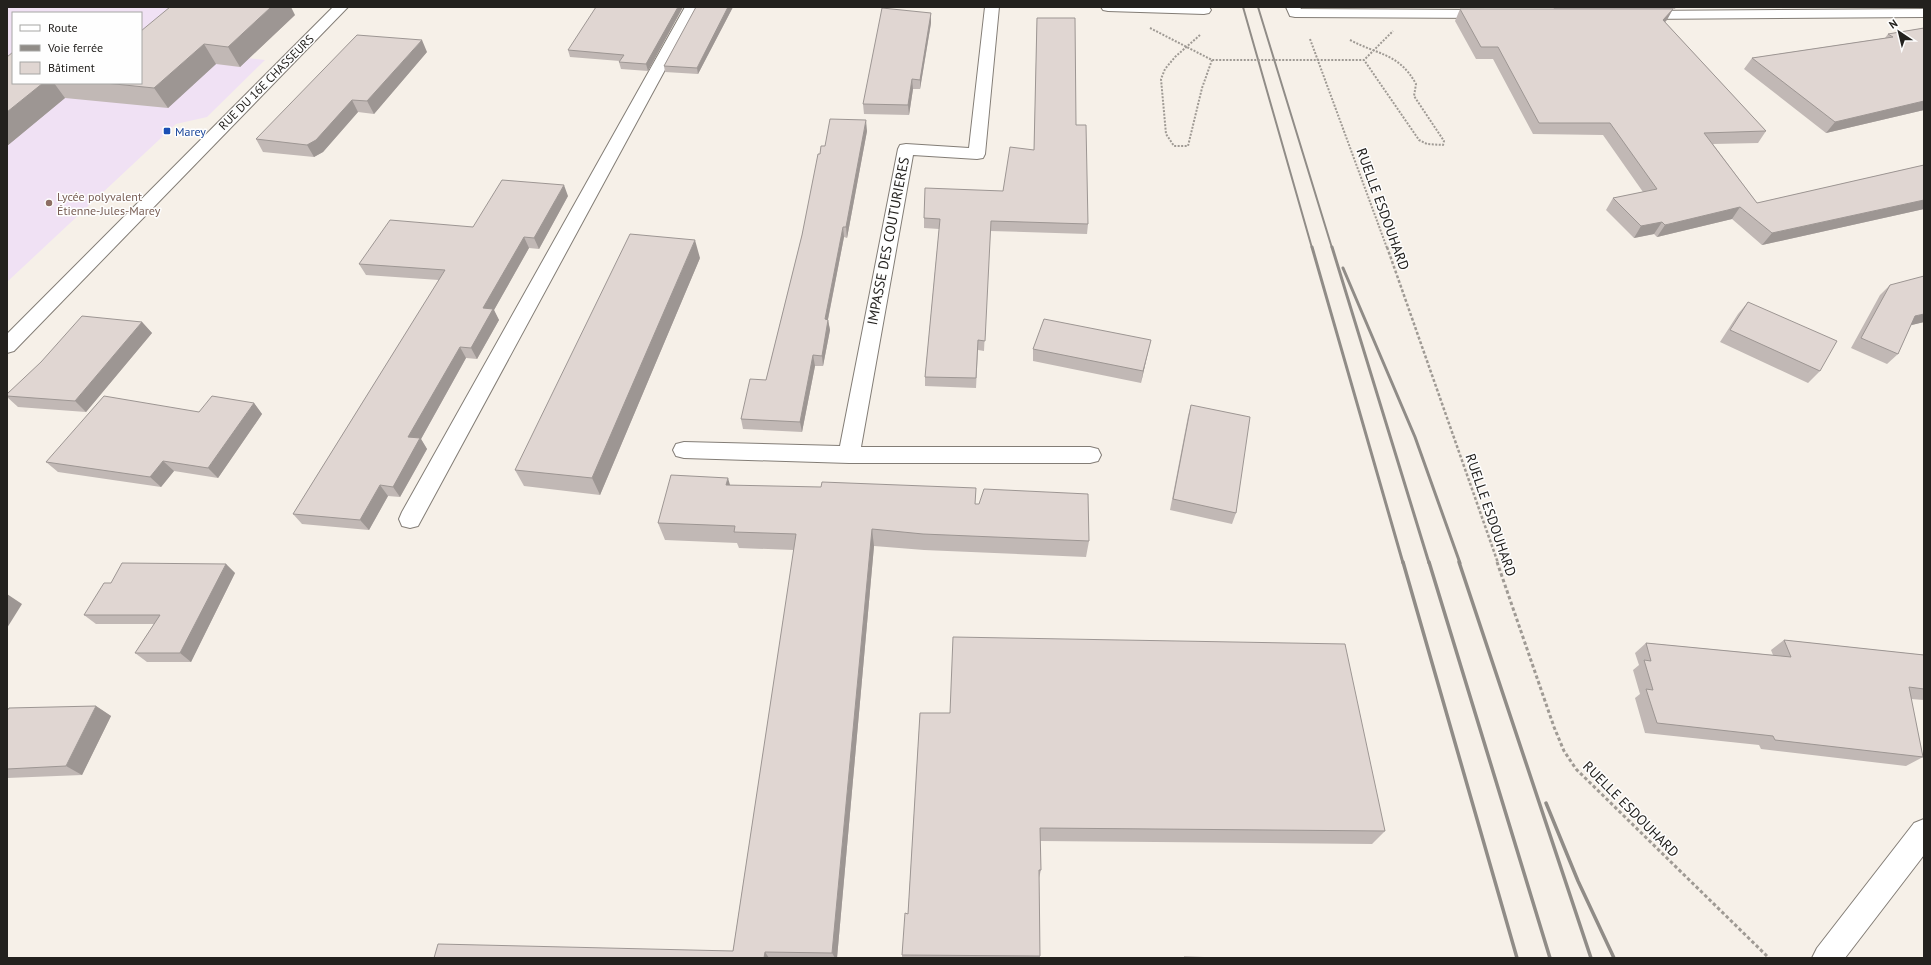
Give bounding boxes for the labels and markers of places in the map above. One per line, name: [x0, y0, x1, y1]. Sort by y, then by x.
place label: Marey: [175, 124, 206, 139]
marker: Marey: [162, 126, 172, 136]
place label: Lycée polyvalent Étienne-Jules-Marey: [57, 189, 161, 218]
marker: Lycée polyvalent Étienne-Jules-Marey: [44, 198, 54, 208]

